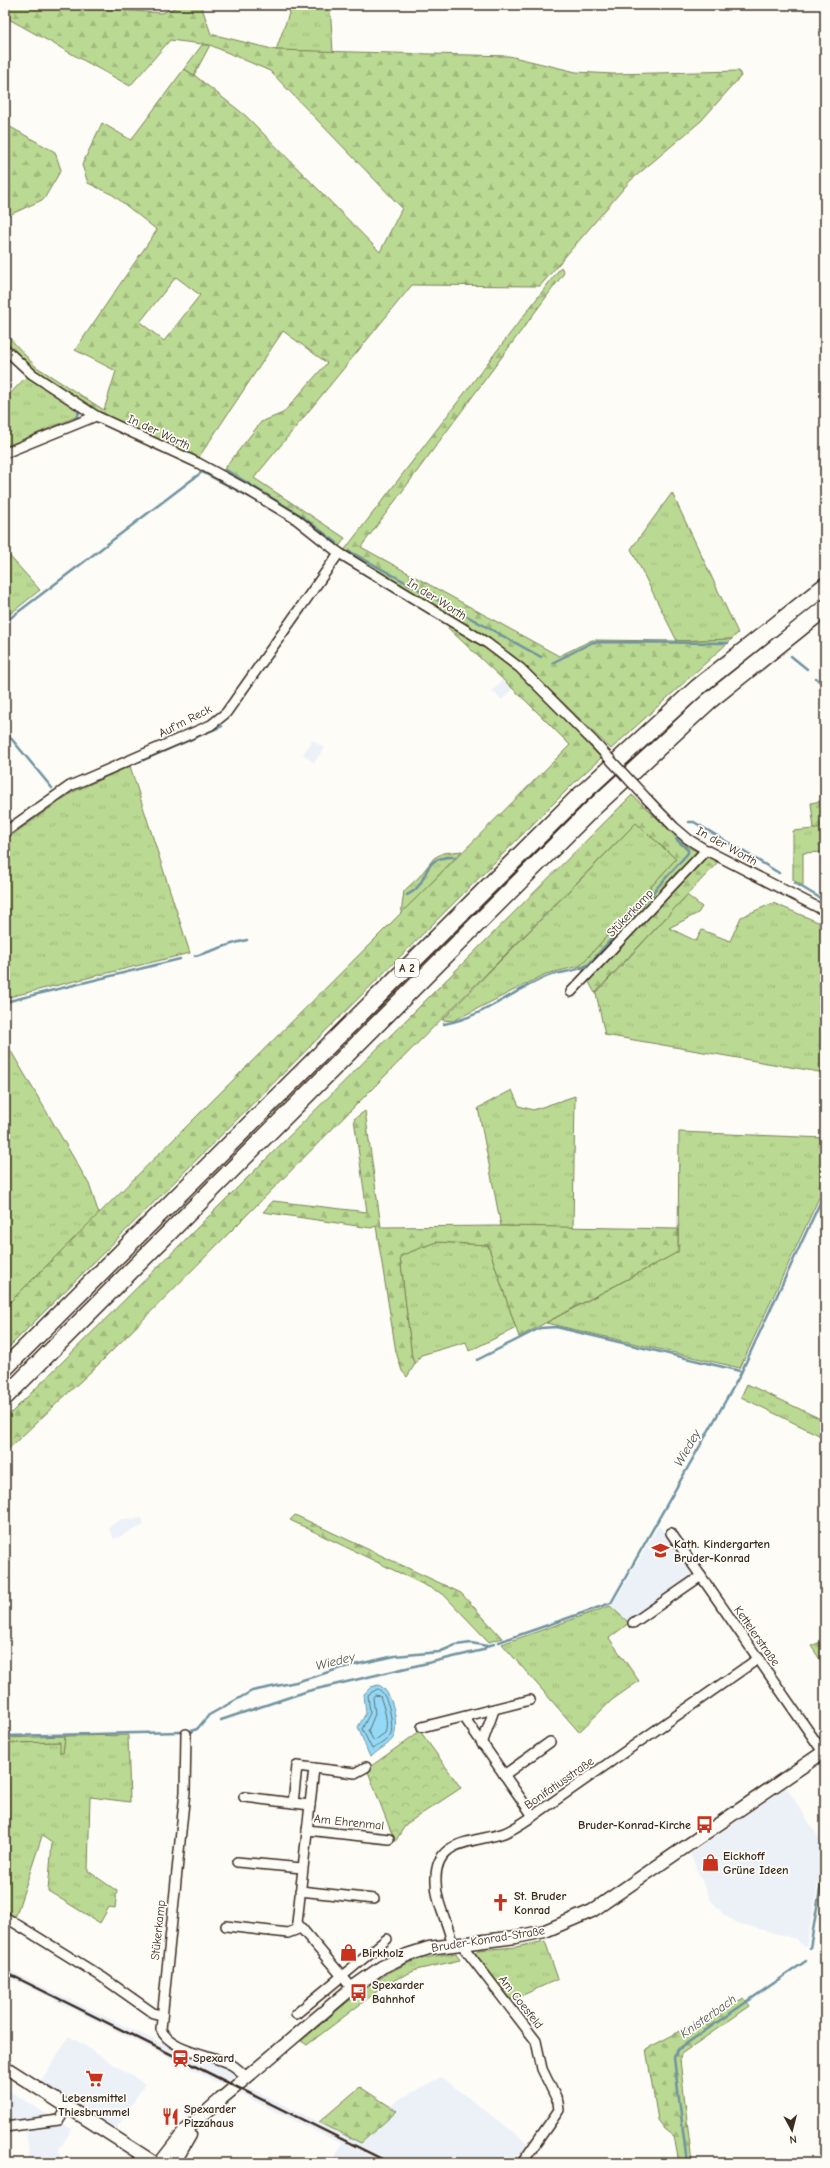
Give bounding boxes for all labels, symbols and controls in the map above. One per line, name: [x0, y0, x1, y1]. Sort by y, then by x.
street label: In der Worth: [125, 411, 193, 453]
street label: In der Worth: [405, 575, 469, 623]
street label: Auf'm Reck: [156, 702, 214, 740]
street label: In der Worth: [694, 824, 760, 868]
street label: Stükerkamp: [604, 886, 656, 940]
road number: A 2: [395, 959, 419, 977]
water label: Wiedey: [671, 1426, 704, 1469]
place label: Kath. Kindergarten Bruder-Konrad: [674, 1537, 770, 1565]
school or university icon: Kath. Kindergarten Bruder-Konrad: [651, 1541, 671, 1561]
street label: Kettelerstraße: [731, 1603, 783, 1669]
water label: Wiedey: [314, 1649, 357, 1673]
street label: Bonifatiusstraße: [522, 1754, 596, 1812]
street label: Am Ehrenmal: [313, 1811, 385, 1833]
bus stop icon: Bruder-Konrad-Kirche: [694, 1815, 714, 1835]
place label: Bruder-Konrad-Kirche: [578, 1818, 691, 1832]
place label: Eickhoff Grüne Ideen: [723, 1849, 789, 1877]
shop icon: Eickhoff Grüne Ideen: [700, 1853, 720, 1873]
place label: St. Bruder Konrad: [514, 1889, 566, 1917]
church icon: St. Bruder Konrad: [491, 1893, 511, 1913]
street label: Stükerkamp: [148, 1899, 168, 1961]
street label: Bruder-Konrad-Straße: [430, 1923, 546, 1955]
shop icon: Birkholz: [339, 1943, 359, 1963]
place label: Birkholz: [362, 1946, 404, 1960]
street label: Am Coesfeld: [496, 1973, 546, 2031]
place label: Spexarder Bahnhof: [372, 1978, 424, 2006]
bus stop icon: Spexarder Bahnhof: [349, 1982, 369, 2002]
water label: Knisterbach: [677, 1991, 739, 2041]
station icon: Spexard: [170, 2048, 190, 2068]
place label: Spexard: [193, 2051, 234, 2065]
supermarket icon: Lebensmittel Thiesbrummel: [84, 2069, 104, 2089]
place label: Lebensmittel Thiesbrummel: [58, 2091, 130, 2119]
place label: Spexarder Pizzahaus: [184, 2102, 236, 2130]
restaurant icon: Spexarder Pizzahaus: [161, 2106, 181, 2126]
north arrow: [772, 2110, 812, 2150]
text: N: [789, 2133, 798, 2146]

